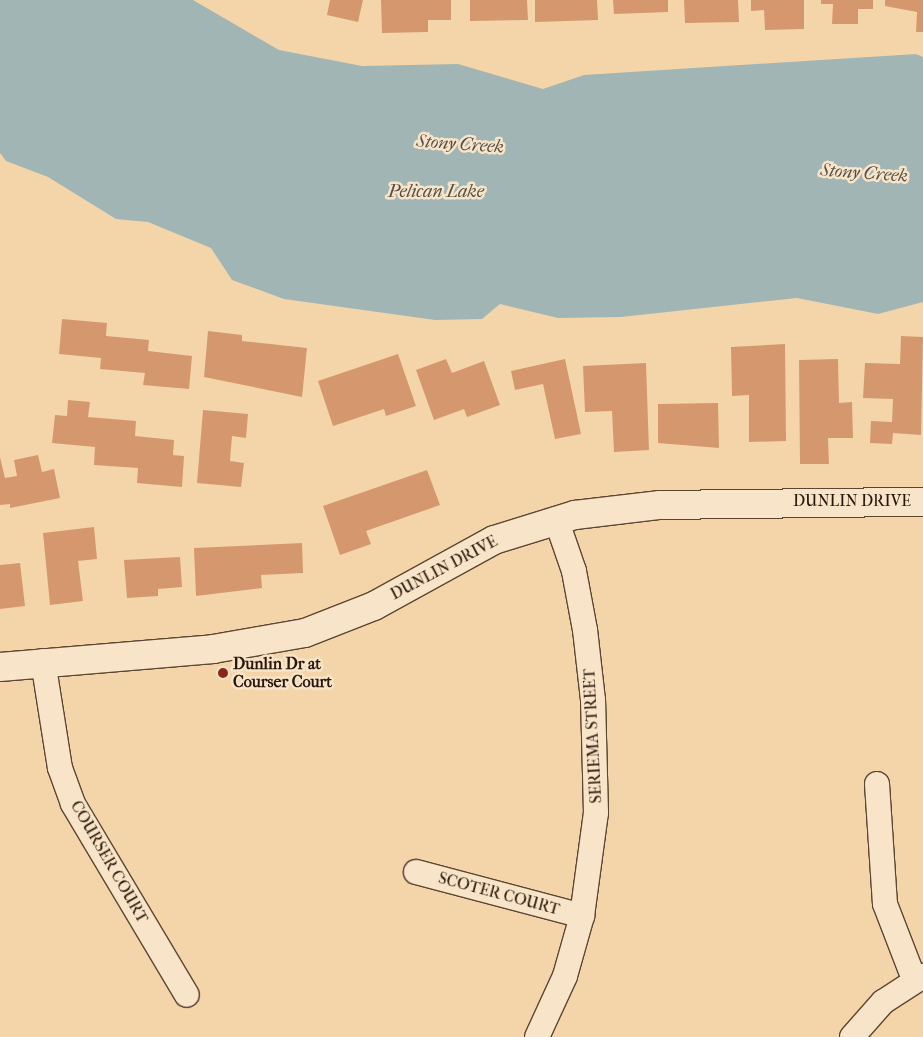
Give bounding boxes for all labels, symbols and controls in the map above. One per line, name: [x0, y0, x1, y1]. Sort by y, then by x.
water label: Stony Creek: [416, 131, 504, 159]
water label: Stony Creek: [820, 160, 908, 188]
water label: Pelican Lake: [388, 181, 484, 203]
street label: DUNLIN DRIVE: [793, 491, 911, 511]
street label: DUNLIN DRIVE: [387, 532, 501, 604]
place label: Dunlin Dr at Courser Court: [233, 654, 332, 692]
marker: Dunlin Dr at Courser Court: [217, 667, 229, 679]
street label: SERIEMA STREET: [580, 668, 606, 804]
street label: COURSER COURT: [66, 797, 152, 927]
street label: SCOTER COURT: [436, 869, 562, 919]

